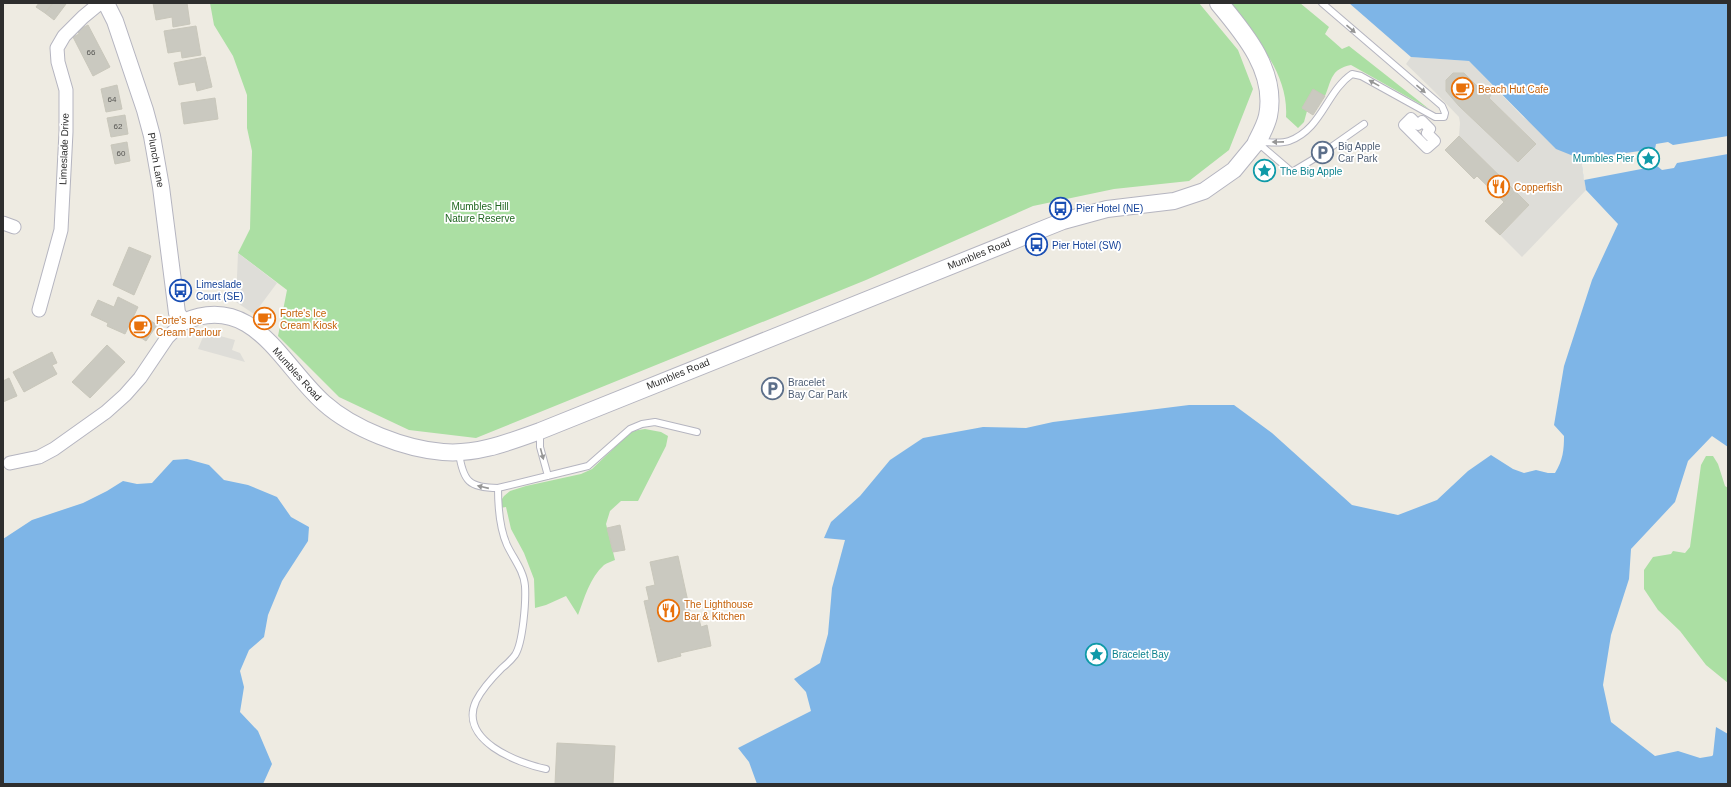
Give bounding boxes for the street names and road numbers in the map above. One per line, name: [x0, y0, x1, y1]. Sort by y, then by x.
street label: Limeslade Drive: [57, 113, 71, 185]
street label: Plunch Lane: [146, 132, 166, 189]
street label: Mumbles Road: [946, 236, 1012, 272]
street label: Mumbles Road: [270, 345, 324, 403]
street label: Mumbles Road: [645, 356, 711, 392]

